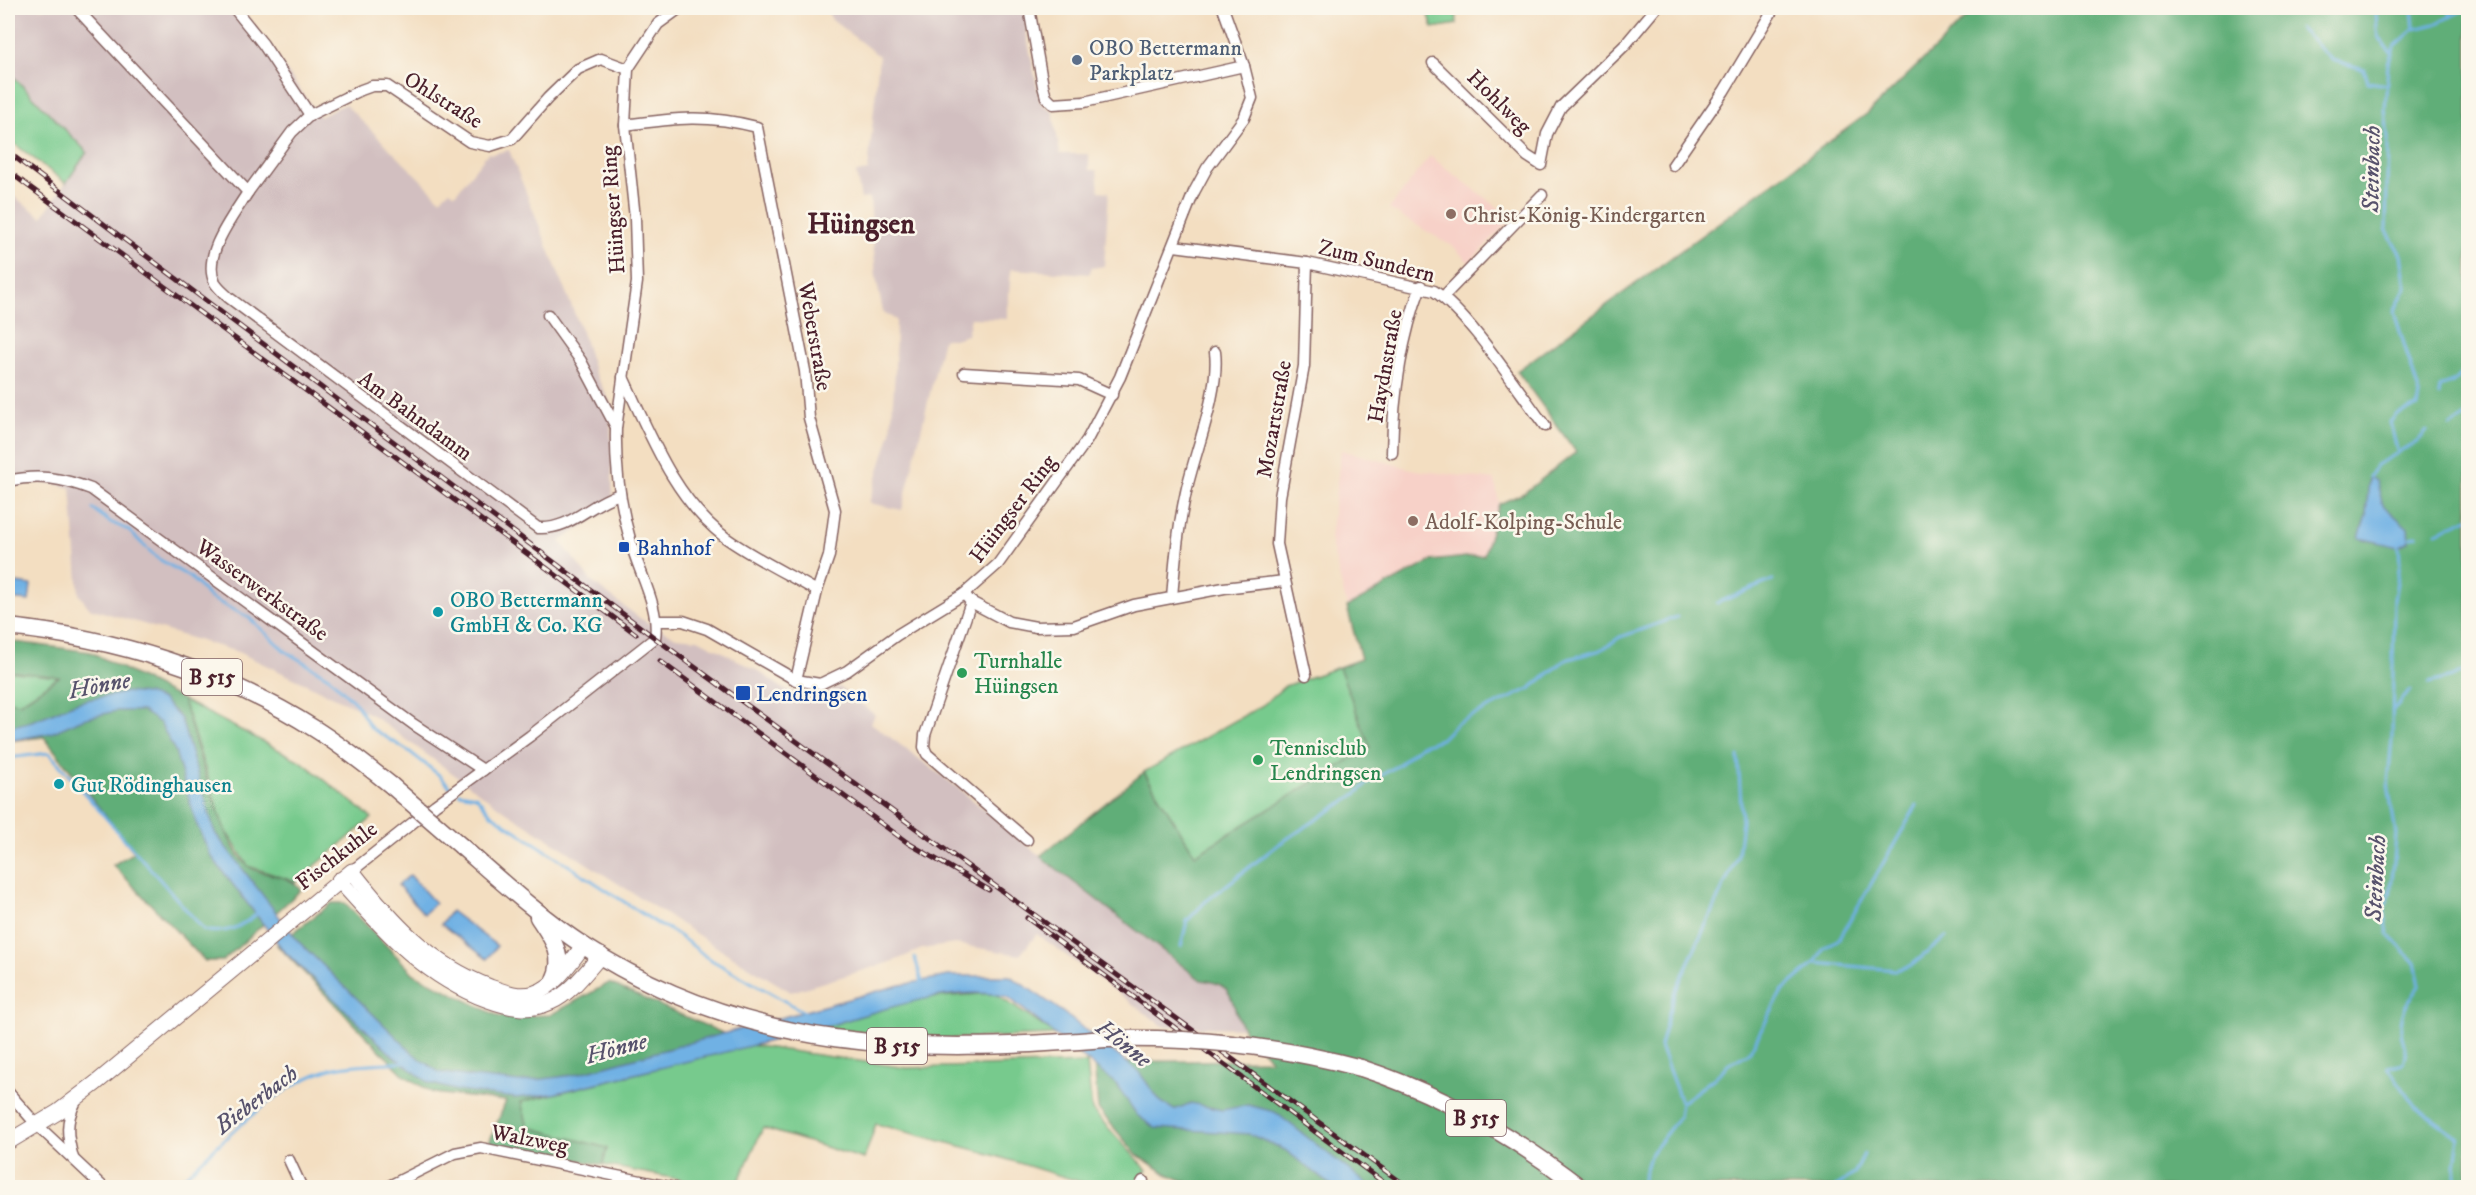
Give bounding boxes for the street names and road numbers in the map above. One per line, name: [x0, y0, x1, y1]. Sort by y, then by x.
street label: Hohlweg: [1461, 64, 1537, 140]
street label: Ohlstraße: [399, 66, 488, 135]
street label: Hüingser Ring: [596, 145, 631, 275]
street label: Zum Sundern: [1315, 234, 1438, 289]
street label: Weberstraße: [791, 279, 837, 393]
street label: Haydnstraße: [1362, 307, 1409, 425]
street label: Mozartstraße: [1251, 358, 1298, 480]
street label: Am Bahndamm: [353, 366, 478, 467]
street label: Hüingser Ring: [964, 449, 1063, 568]
street label: Wasserwerkstraße: [190, 533, 334, 647]
road number: B 515: [182, 659, 242, 695]
street label: Fischkuhle: [291, 816, 383, 896]
road number: B 515: [867, 1028, 927, 1064]
road number: B 515: [1446, 1100, 1506, 1136]
street label: Walzweg: [488, 1119, 571, 1160]

